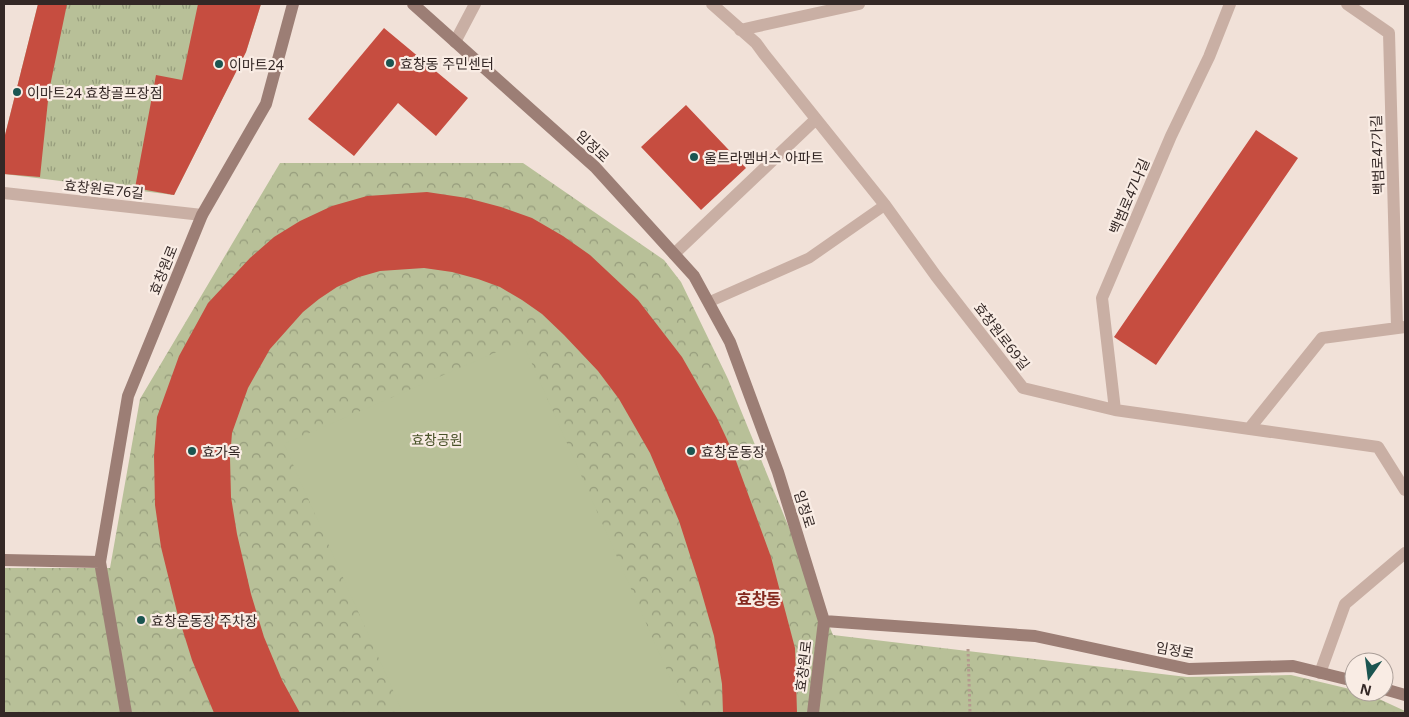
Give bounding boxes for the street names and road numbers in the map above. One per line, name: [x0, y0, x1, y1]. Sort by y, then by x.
street label: 백범로47가길: [1366, 114, 1388, 196]
street label: 임정로: [572, 126, 614, 166]
street label: 백범로47나길: [1105, 155, 1153, 237]
street label: 효창원로76길: [63, 175, 145, 203]
street label: 효창원로: [145, 242, 182, 297]
street label: 효창원로69길: [970, 298, 1034, 374]
street label: 임정로: [790, 488, 820, 530]
street label: 임정로: [1154, 637, 1196, 663]
street label: 효창원로: [790, 639, 816, 693]

